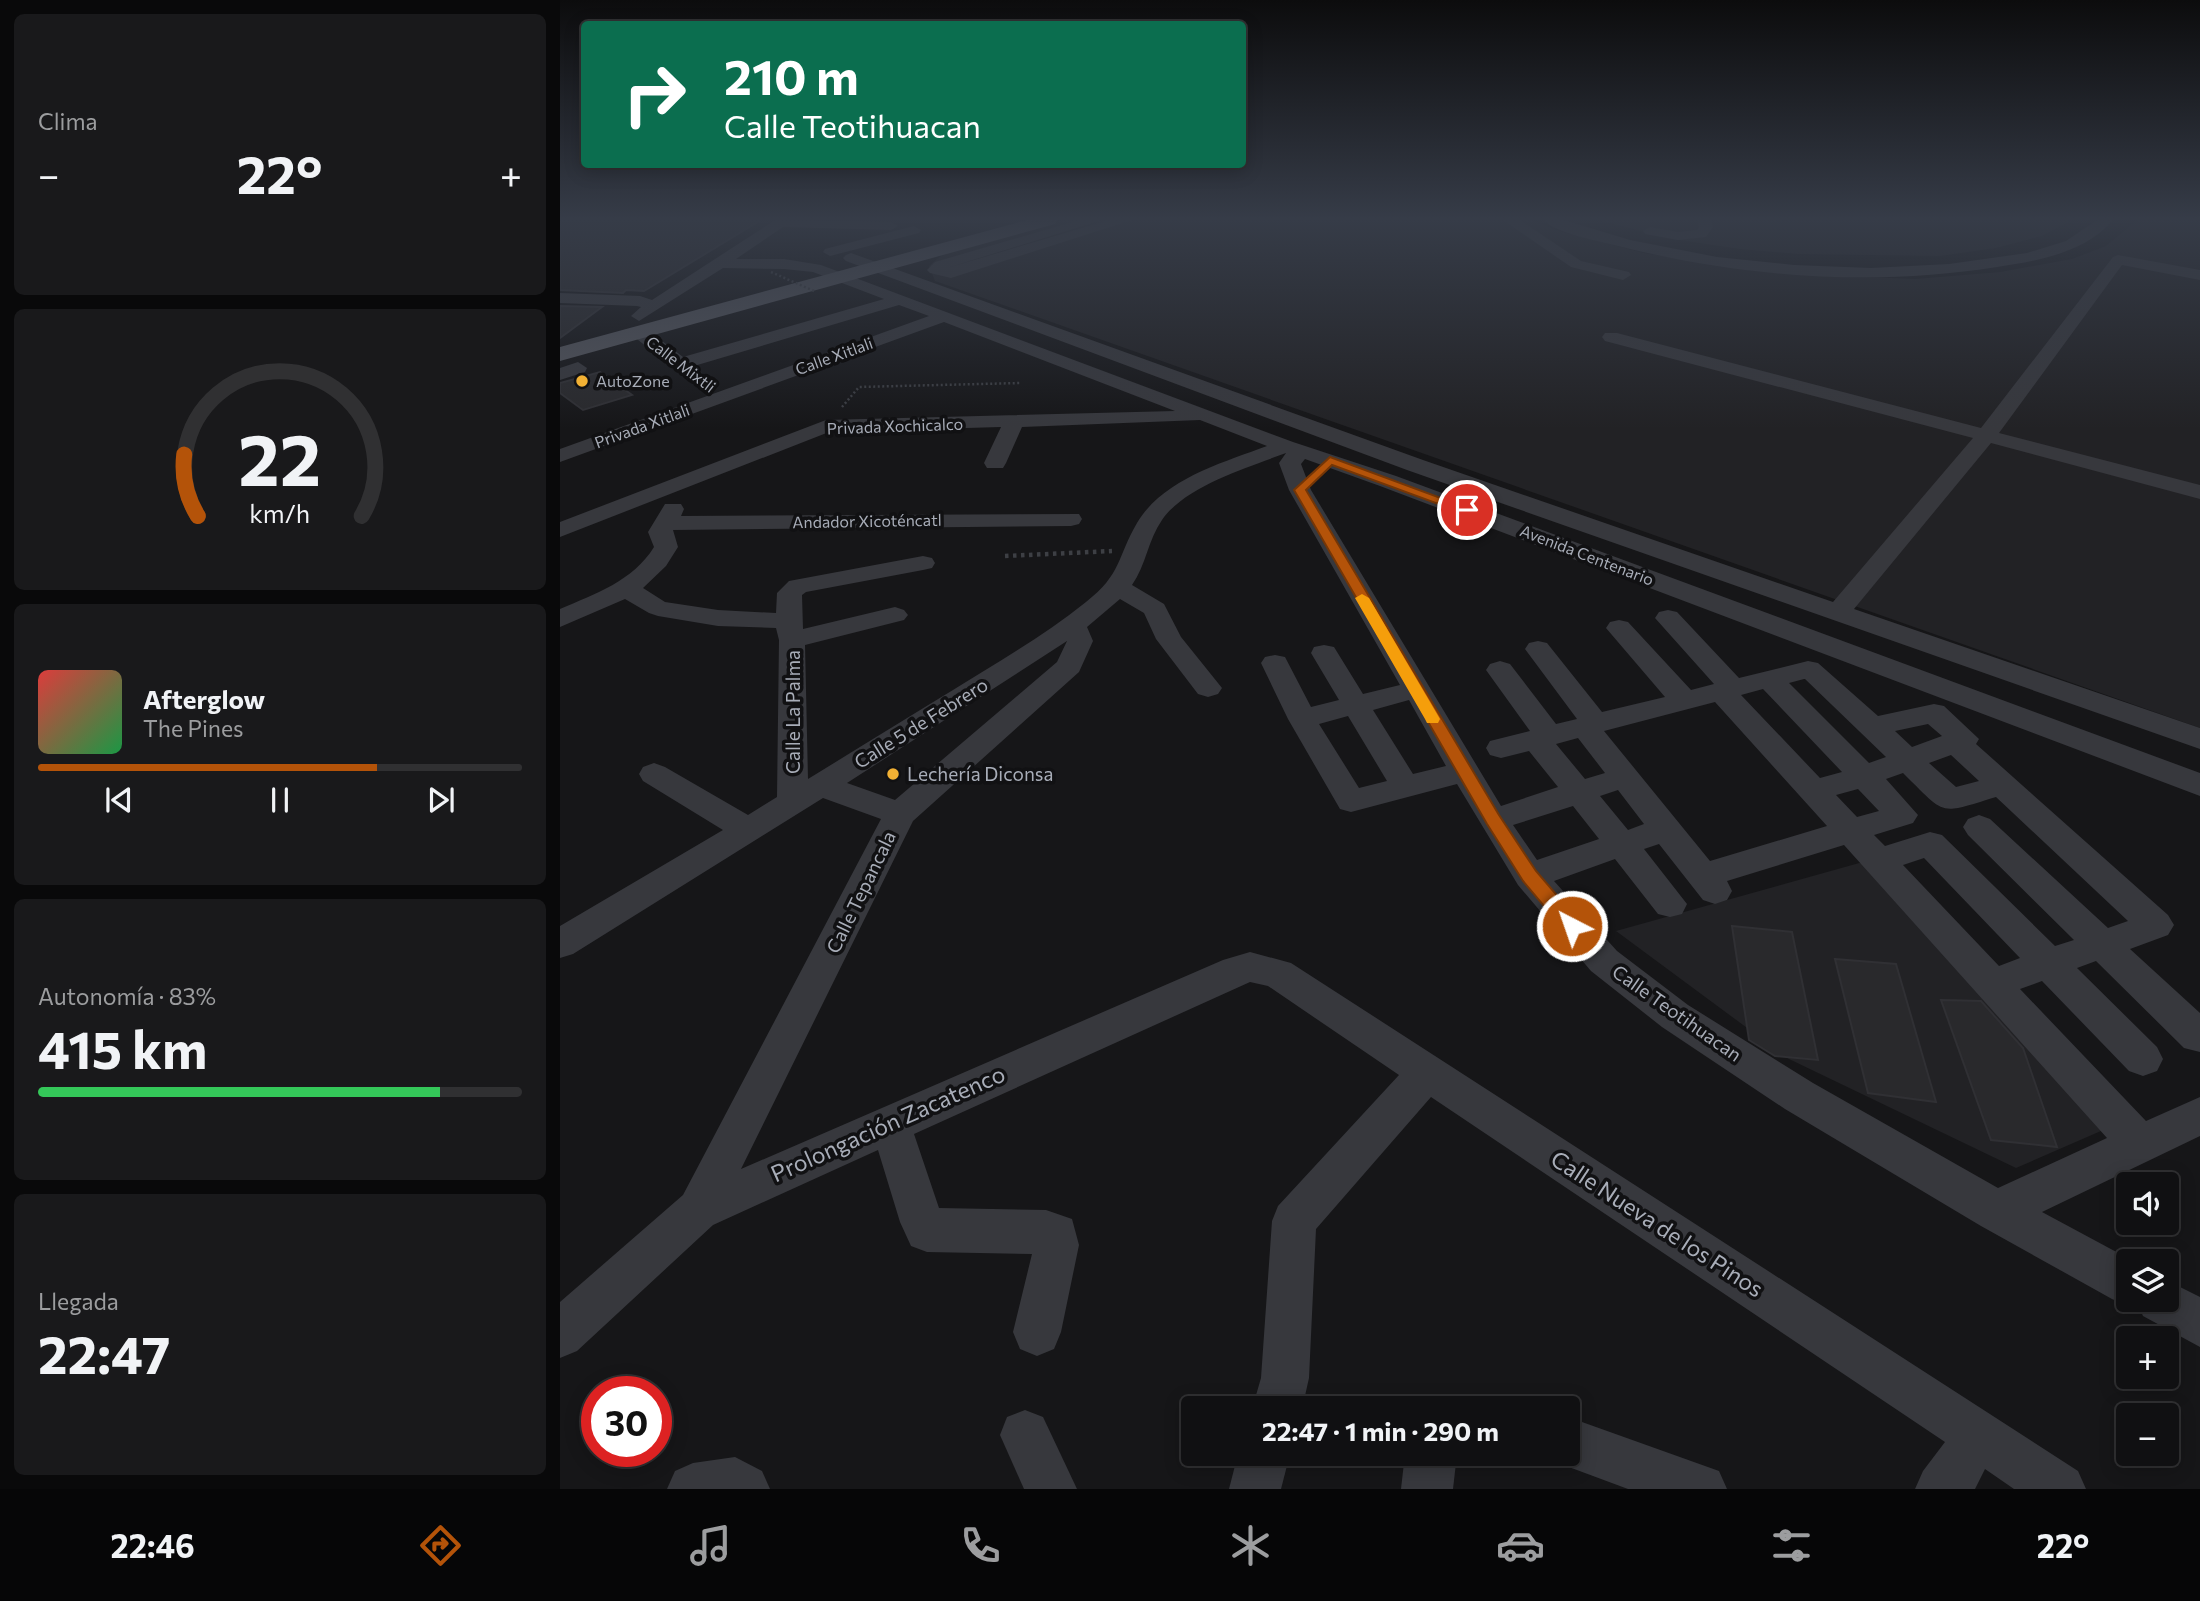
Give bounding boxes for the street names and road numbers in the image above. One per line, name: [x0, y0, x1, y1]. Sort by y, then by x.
street label: Calle Mixtli: [643, 331, 720, 396]
street label: Calle Xitlali: [792, 333, 875, 378]
street label: Privada Xitlali: [592, 400, 692, 452]
street label: Privada Xochicalco: [826, 414, 964, 437]
street label: Andador Xicoténcatl: [792, 510, 942, 531]
street label: Avenida Centenario: [1518, 520, 1657, 589]
street label: Calle La Palma: [781, 650, 804, 774]
street label: Calle 5 de Febrero: [850, 672, 992, 773]
street label: Calle Tepancala: [821, 827, 900, 957]
street label: Calle Teotihuacan: [1608, 959, 1746, 1066]
street label: Prolongación Zacatenco: [766, 1059, 1009, 1187]
street label: Calle Nueva de los Pinos: [1546, 1144, 1769, 1302]

